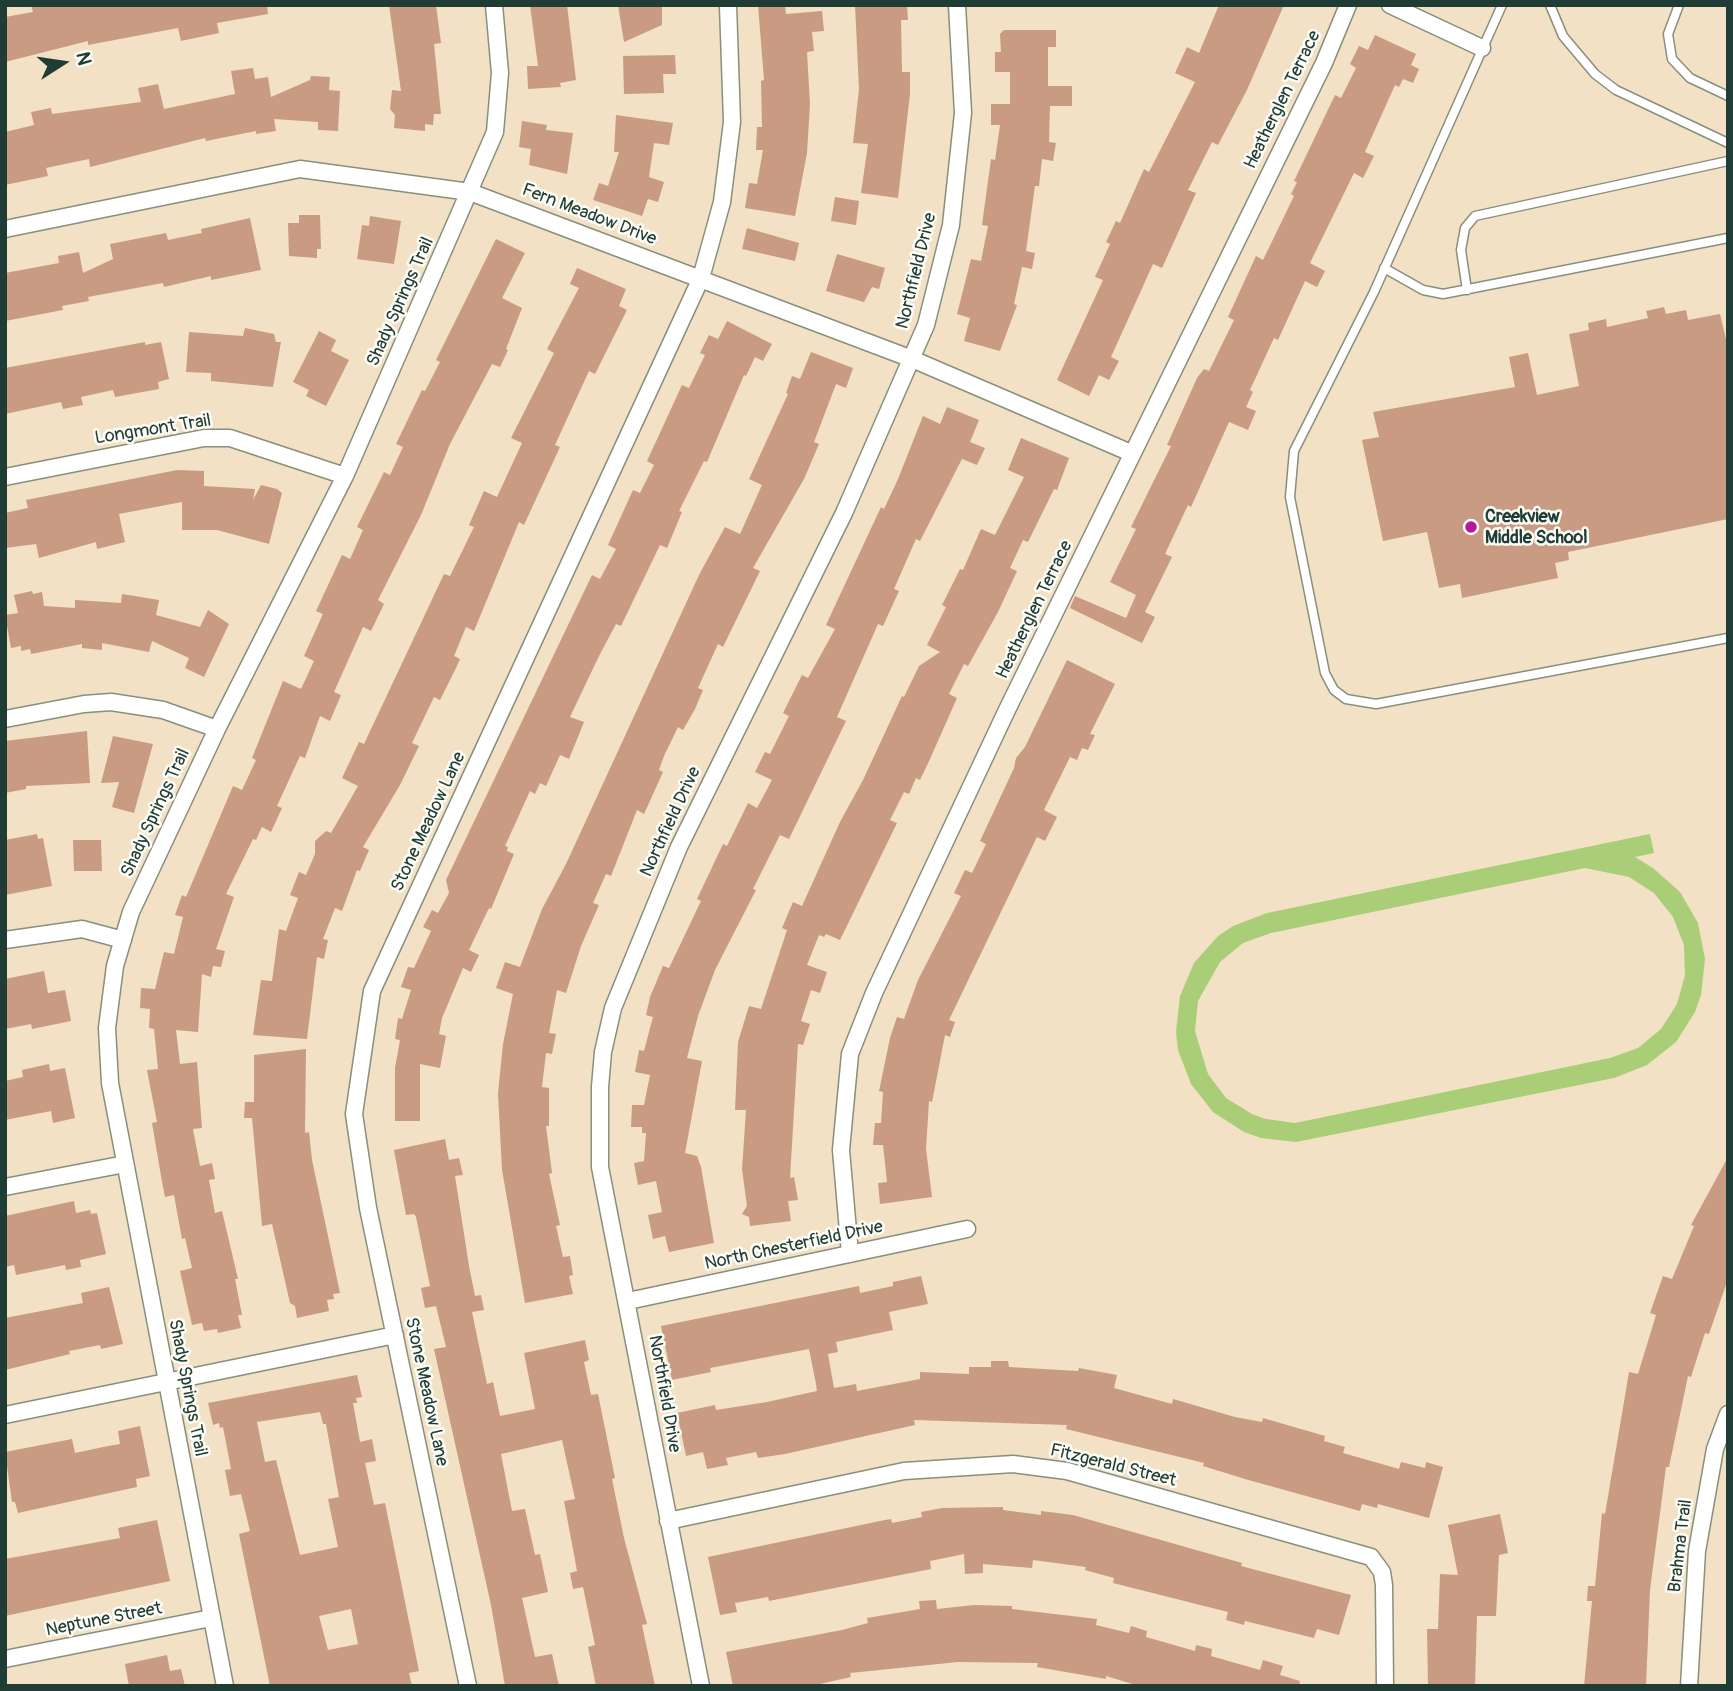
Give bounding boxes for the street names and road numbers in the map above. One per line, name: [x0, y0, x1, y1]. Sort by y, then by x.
street label: Heatherglen Terrace: [1240, 27, 1326, 173]
street label: Fern Meadow Drive: [519, 179, 659, 251]
street label: Northfield Drive: [892, 211, 942, 331]
street label: Shady Springs Trail: [363, 234, 439, 370]
street label: Longmont Trail: [93, 410, 213, 450]
street label: Heatherglen Terrace: [992, 537, 1078, 683]
street label: Shady Springs Trail: [117, 745, 195, 881]
street label: Stone Meadow Lane: [387, 749, 471, 895]
street label: Northfield Drive: [636, 764, 706, 880]
street label: North Chesterfield Drive: [703, 1217, 885, 1275]
street label: Stone Meadow Lane: [400, 1316, 452, 1468]
street label: Shady Springs Trail: [163, 1318, 211, 1458]
street label: Northfield Drive: [643, 1334, 685, 1454]
street label: Fitzgerald Street: [1048, 1440, 1178, 1492]
street label: Brahma Trail: [1665, 1498, 1697, 1594]
street label: Neptune Street: [44, 1598, 164, 1642]

